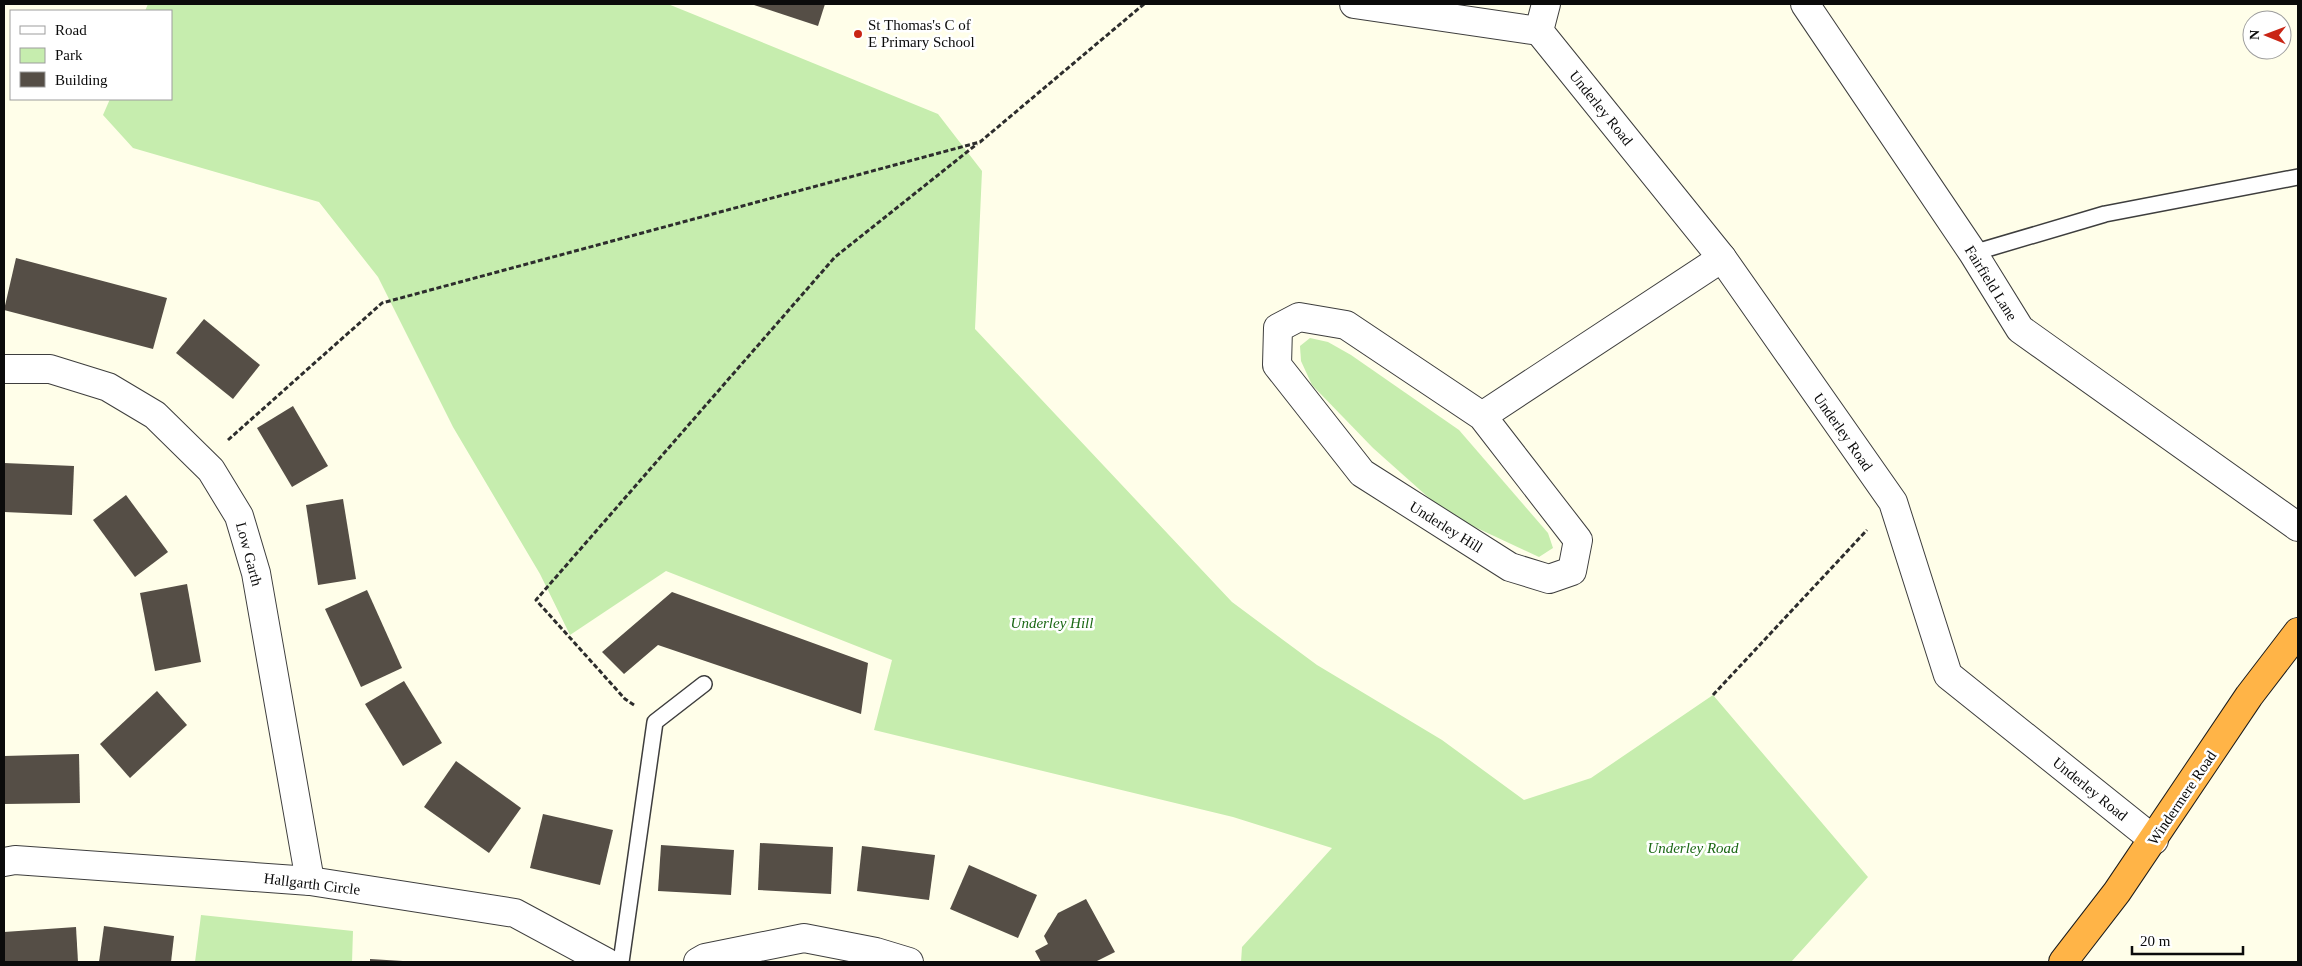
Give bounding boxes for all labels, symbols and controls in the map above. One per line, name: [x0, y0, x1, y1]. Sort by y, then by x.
legend: [10, 10, 172, 100]
north arrow: [2242, 10, 2292, 60]
place label: St Thomas's C of E Primary School: [868, 17, 975, 50]
text: Road: [55, 22, 87, 38]
marker: St Thomas's C of E Primary School: [852, 28, 864, 40]
text: N: [2247, 30, 2262, 40]
text: Park: [55, 47, 83, 63]
street label: Underley Road: [1566, 68, 1636, 149]
text: Building: [55, 72, 108, 88]
street label: Fairfield Lane: [1962, 243, 2021, 324]
street label: Underley Road: [1810, 390, 1876, 474]
street label: Underley Hill: [1407, 498, 1485, 556]
street label: Low Garth: [233, 520, 265, 588]
park label: Underley Hill: [1011, 615, 1093, 631]
street label: Windermere Road: [2145, 748, 2220, 848]
street label: Underley Road: [2050, 754, 2131, 824]
park label: Underley Road: [1647, 840, 1739, 856]
street label: Hallgarth Circle: [263, 870, 361, 898]
scale bar: [2132, 924, 2243, 956]
text: 20 m: [2140, 933, 2171, 949]

